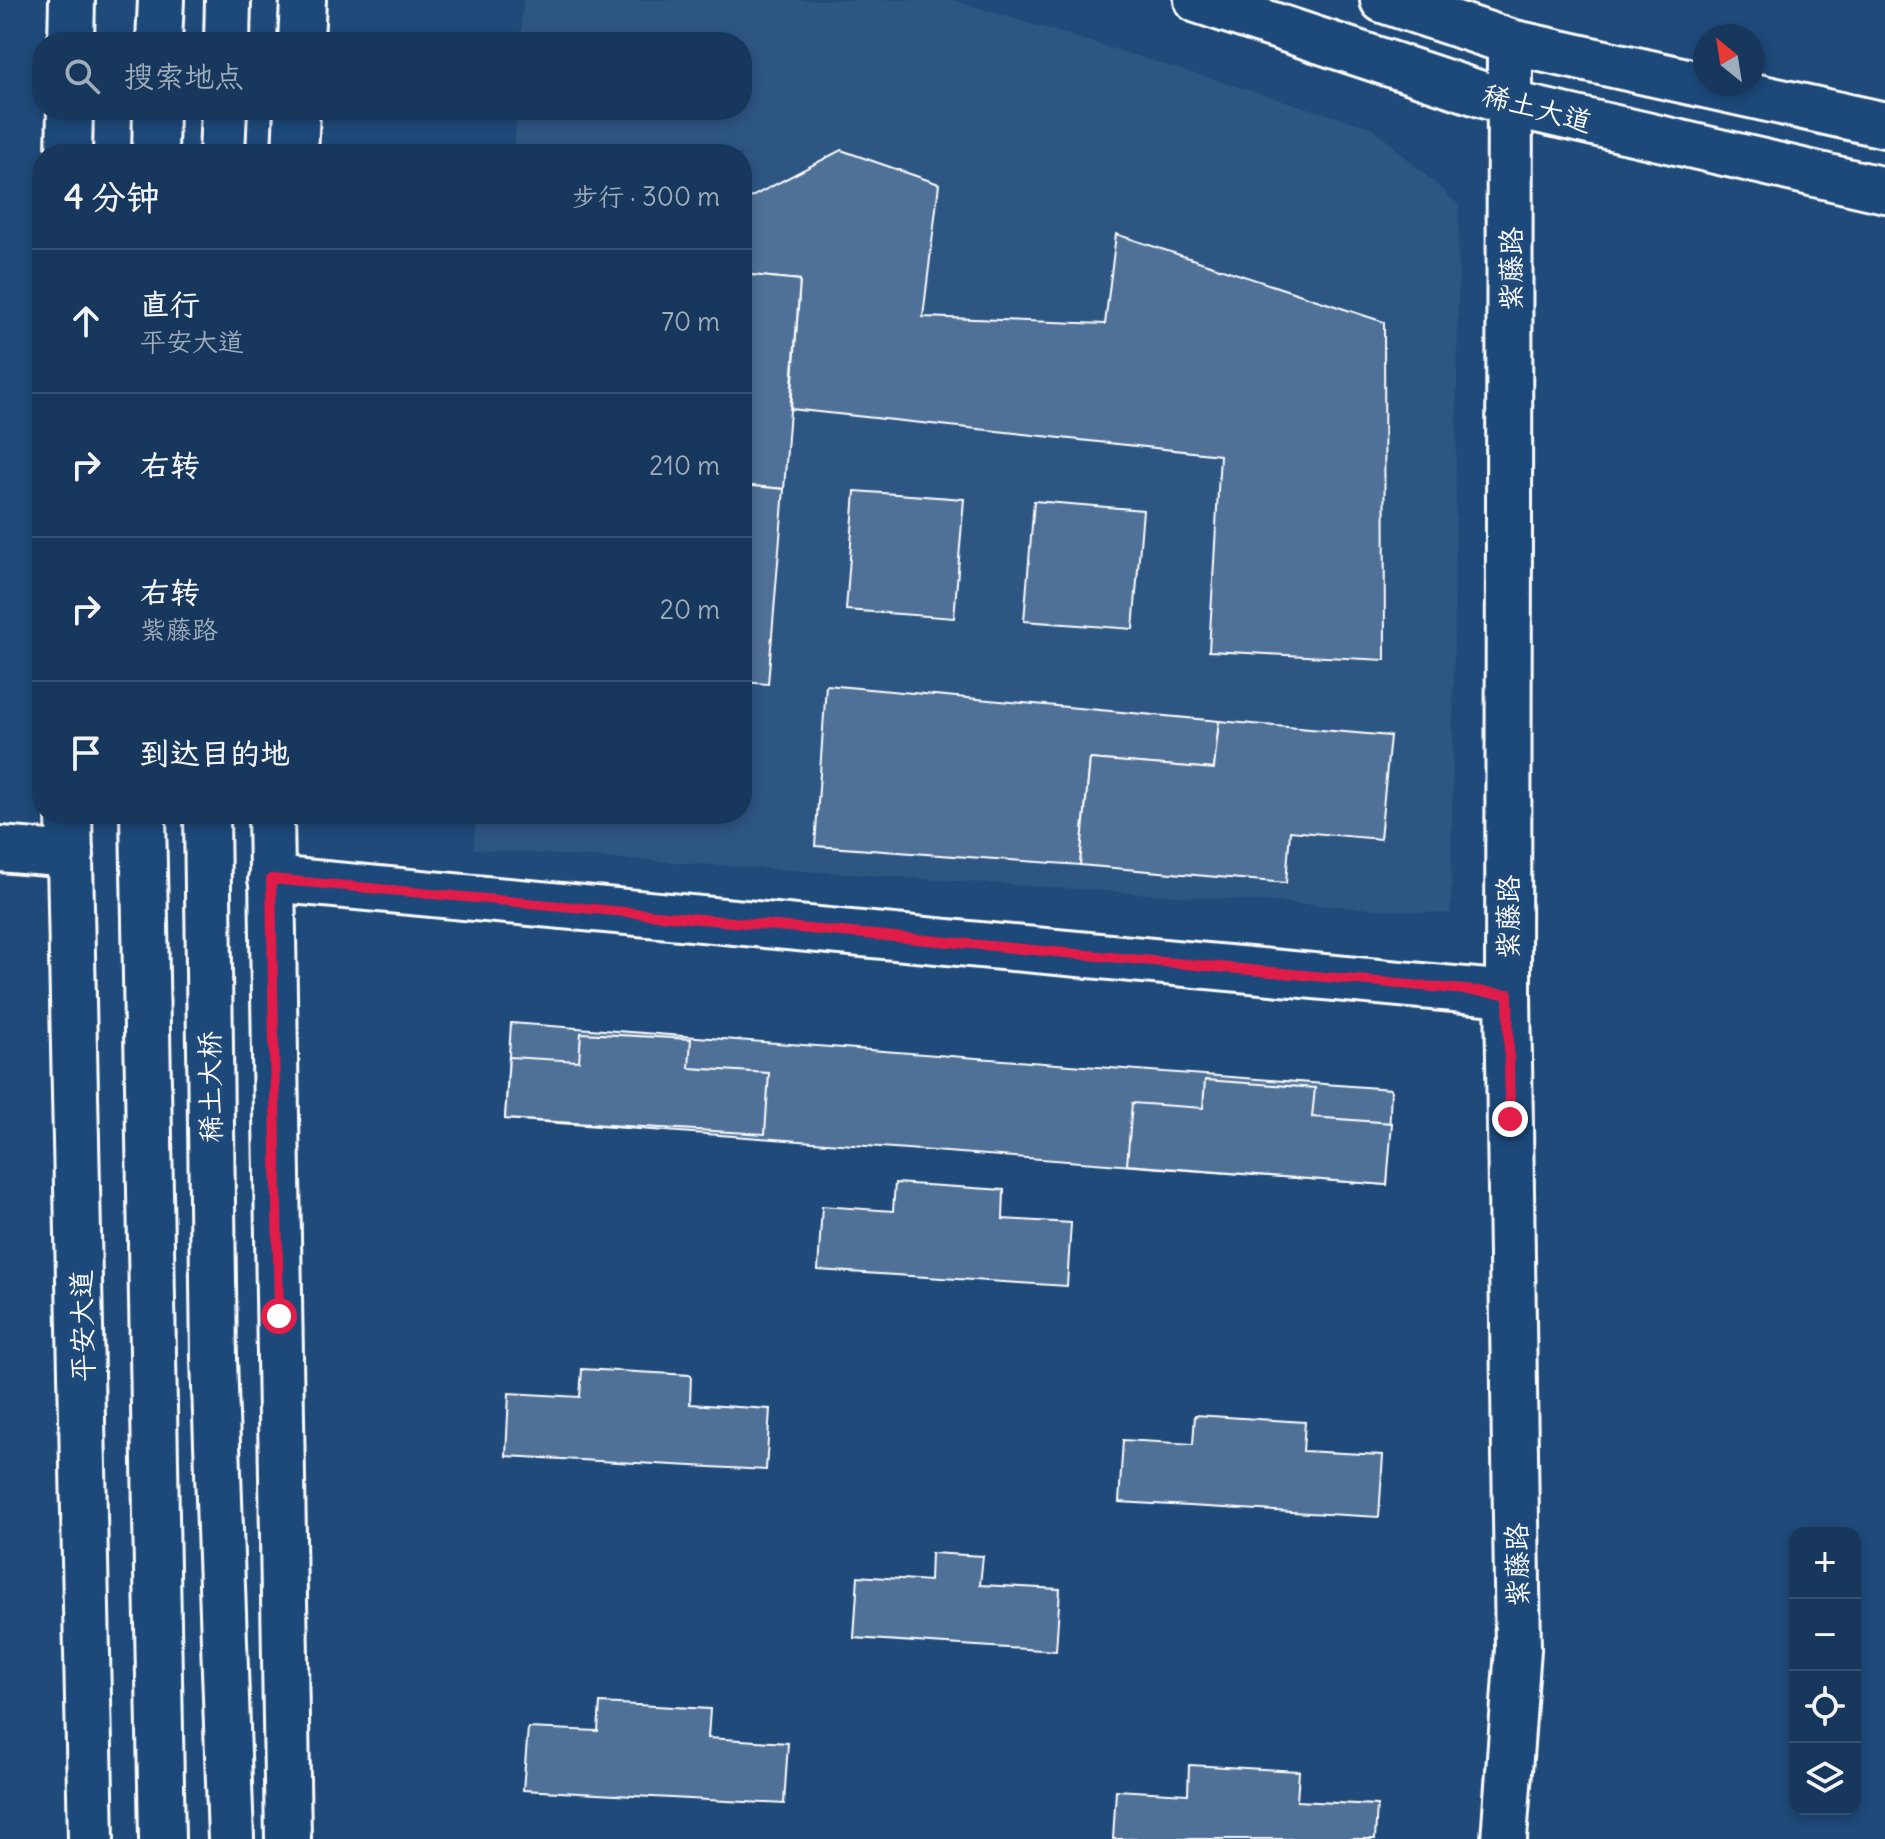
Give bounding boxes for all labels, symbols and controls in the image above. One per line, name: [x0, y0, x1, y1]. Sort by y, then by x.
north arrow: [1693, 24, 1765, 96]
search box: [32, 32, 752, 120]
icon: search: [60, 54, 104, 98]
text: 搜索地点: [124, 57, 244, 95]
street label: 稀土大道: [1478, 76, 1596, 140]
text: 4 分钟: [64, 175, 160, 218]
text: 步行 · 300 m: [572, 180, 720, 213]
street label: 紫藤路: [1493, 227, 1529, 311]
text: 直行: [140, 285, 200, 323]
icon: ahead: [64, 299, 108, 343]
text: 70 m: [661, 305, 720, 338]
text: 平安大道: [140, 325, 244, 358]
icon: right: [64, 443, 108, 487]
text: 右转: [140, 446, 200, 484]
text: 210 m: [649, 449, 720, 482]
text: 右转: [140, 573, 200, 611]
icon: right: [64, 587, 108, 631]
text: 20 m: [660, 593, 720, 626]
text: 紫藤路: [140, 613, 218, 646]
icon: arrive: [64, 731, 108, 775]
text: 到达目的地: [140, 734, 290, 772]
street label: 紫藤路: [1490, 875, 1526, 959]
street label: 稀土大桥: [191, 1031, 229, 1143]
route end: [1492, 1101, 1528, 1137]
street label: 平安大道: [63, 1270, 101, 1382]
route start: [261, 1298, 297, 1334]
street label: 紫藤路: [1498, 1523, 1536, 1607]
map controls: [1789, 1527, 1861, 1815]
button: +: [1789, 1527, 1861, 1599]
button: −: [1789, 1599, 1861, 1671]
button: locate: [1789, 1671, 1861, 1743]
button: layers: [1789, 1743, 1861, 1815]

